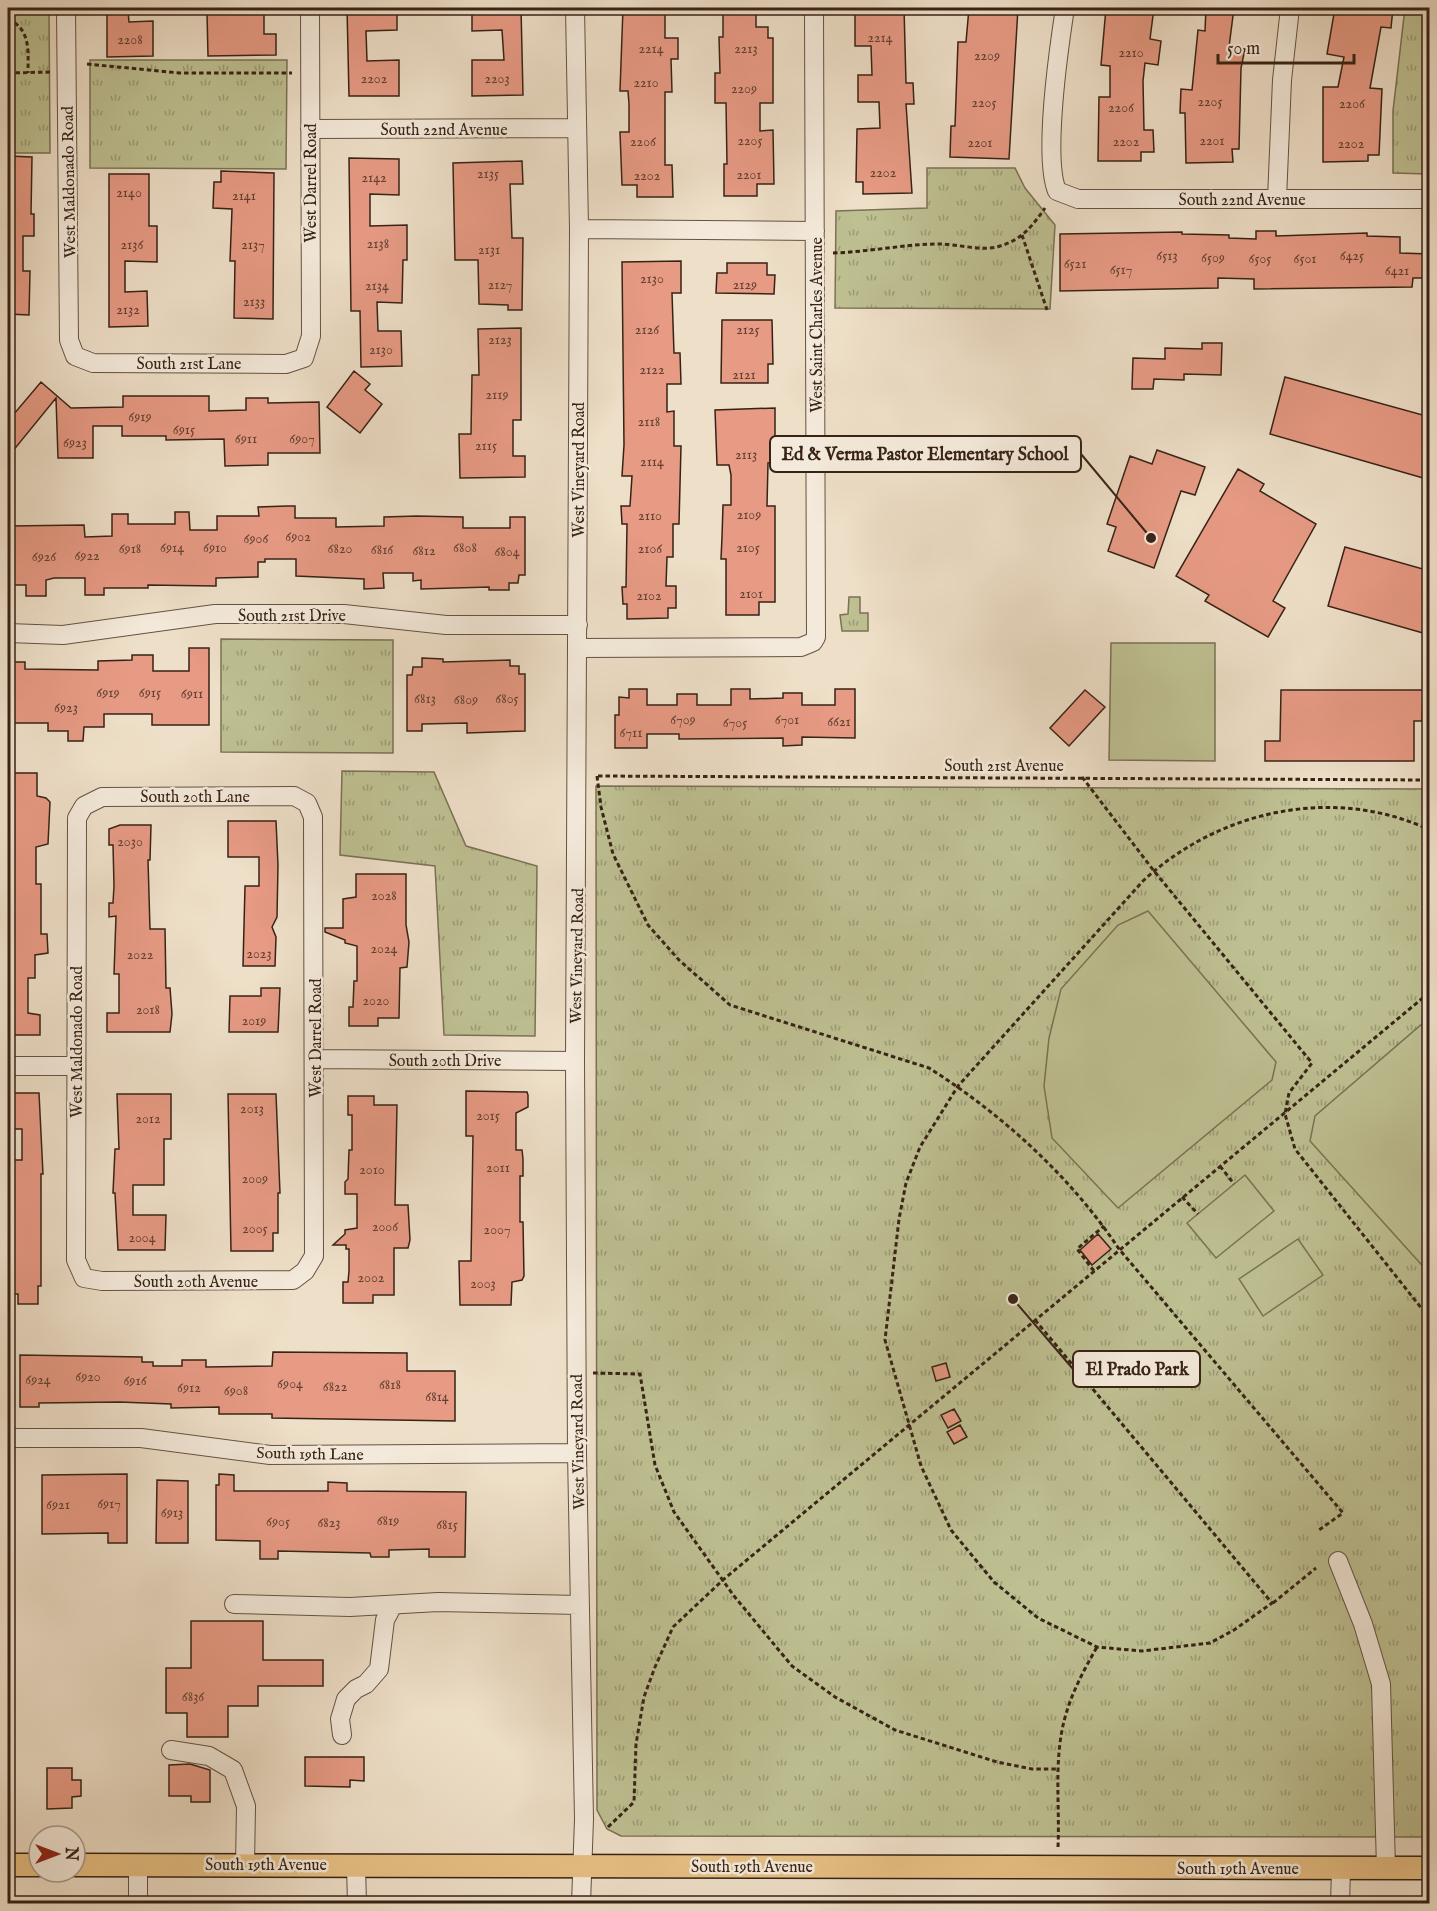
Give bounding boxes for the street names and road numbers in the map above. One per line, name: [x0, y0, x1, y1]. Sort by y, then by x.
street label: West Maldonado Road: [59, 105, 81, 258]
street label: South 22nd Avenue: [380, 121, 508, 141]
street label: West Darrel Road: [302, 123, 322, 243]
street label: South 22nd Avenue: [1178, 191, 1306, 211]
street label: West Saint Charles Avenue: [808, 237, 828, 413]
street label: South 21st Lane: [137, 355, 241, 375]
street label: West Vineyard Road: [570, 402, 590, 538]
street label: South 21st Drive: [238, 607, 346, 627]
street label: South 21st Avenue: [944, 757, 1064, 777]
street label: South 20th Lane: [140, 788, 250, 808]
street label: West Vineyard Road: [567, 888, 589, 1024]
street label: West Maldonado Road: [68, 966, 88, 1118]
street label: West Darrel Road: [307, 978, 327, 1098]
street label: South 20th Drive: [389, 1052, 501, 1072]
street label: South 20th Avenue: [134, 1273, 258, 1293]
street label: West Vineyard Road: [568, 1373, 590, 1510]
street label: South 19th Lane: [256, 1444, 364, 1466]
street label: South 19th Avenue: [205, 1856, 327, 1876]
street label: South 19th Avenue: [691, 1858, 813, 1878]
street label: South 19th Avenue: [1177, 1860, 1299, 1880]

